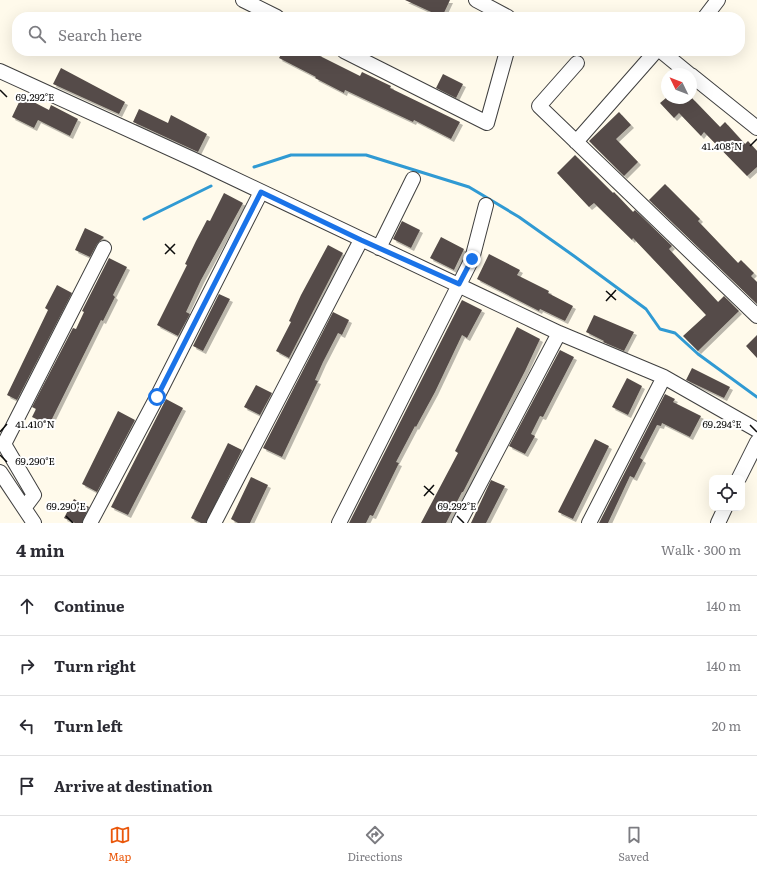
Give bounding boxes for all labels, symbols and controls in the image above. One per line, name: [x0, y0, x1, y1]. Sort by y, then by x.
search box: [12, 12, 745, 56]
icon: search: [26, 23, 48, 45]
text: Search here: [58, 23, 142, 46]
north arrow: [661, 68, 697, 104]
text: 69.292°E: [16, 89, 54, 104]
text: 41.408°N: [702, 138, 742, 153]
route end: [463, 250, 481, 268]
route start: [148, 388, 166, 406]
text: 41.410°N: [15, 416, 55, 431]
text: 69.294°E: [702, 416, 742, 431]
text: 69.290°E: [15, 453, 55, 468]
map controls: [709, 475, 745, 511]
button: locate: [709, 475, 745, 511]
text: 69.290°E: [46, 498, 86, 513]
text: 69.292°E: [438, 498, 476, 513]
text: 4 min: [16, 537, 65, 562]
text: Walk · 300 m: [661, 540, 741, 559]
text: Continue: [54, 594, 124, 617]
icon: ahead: [16, 595, 38, 617]
text: 140 m: [706, 596, 741, 615]
text: Turn right: [54, 654, 136, 677]
icon: right: [16, 655, 38, 677]
text: 140 m: [706, 656, 741, 675]
text: Turn left: [54, 714, 123, 737]
icon: left: [16, 715, 38, 737]
text: 20 m: [712, 716, 741, 735]
text: Arrive at destination: [54, 774, 213, 797]
icon: arrive: [16, 775, 38, 797]
tab: Map: [108, 824, 131, 864]
tab: Directions: [347, 824, 402, 864]
tab: Saved: [618, 824, 649, 864]

